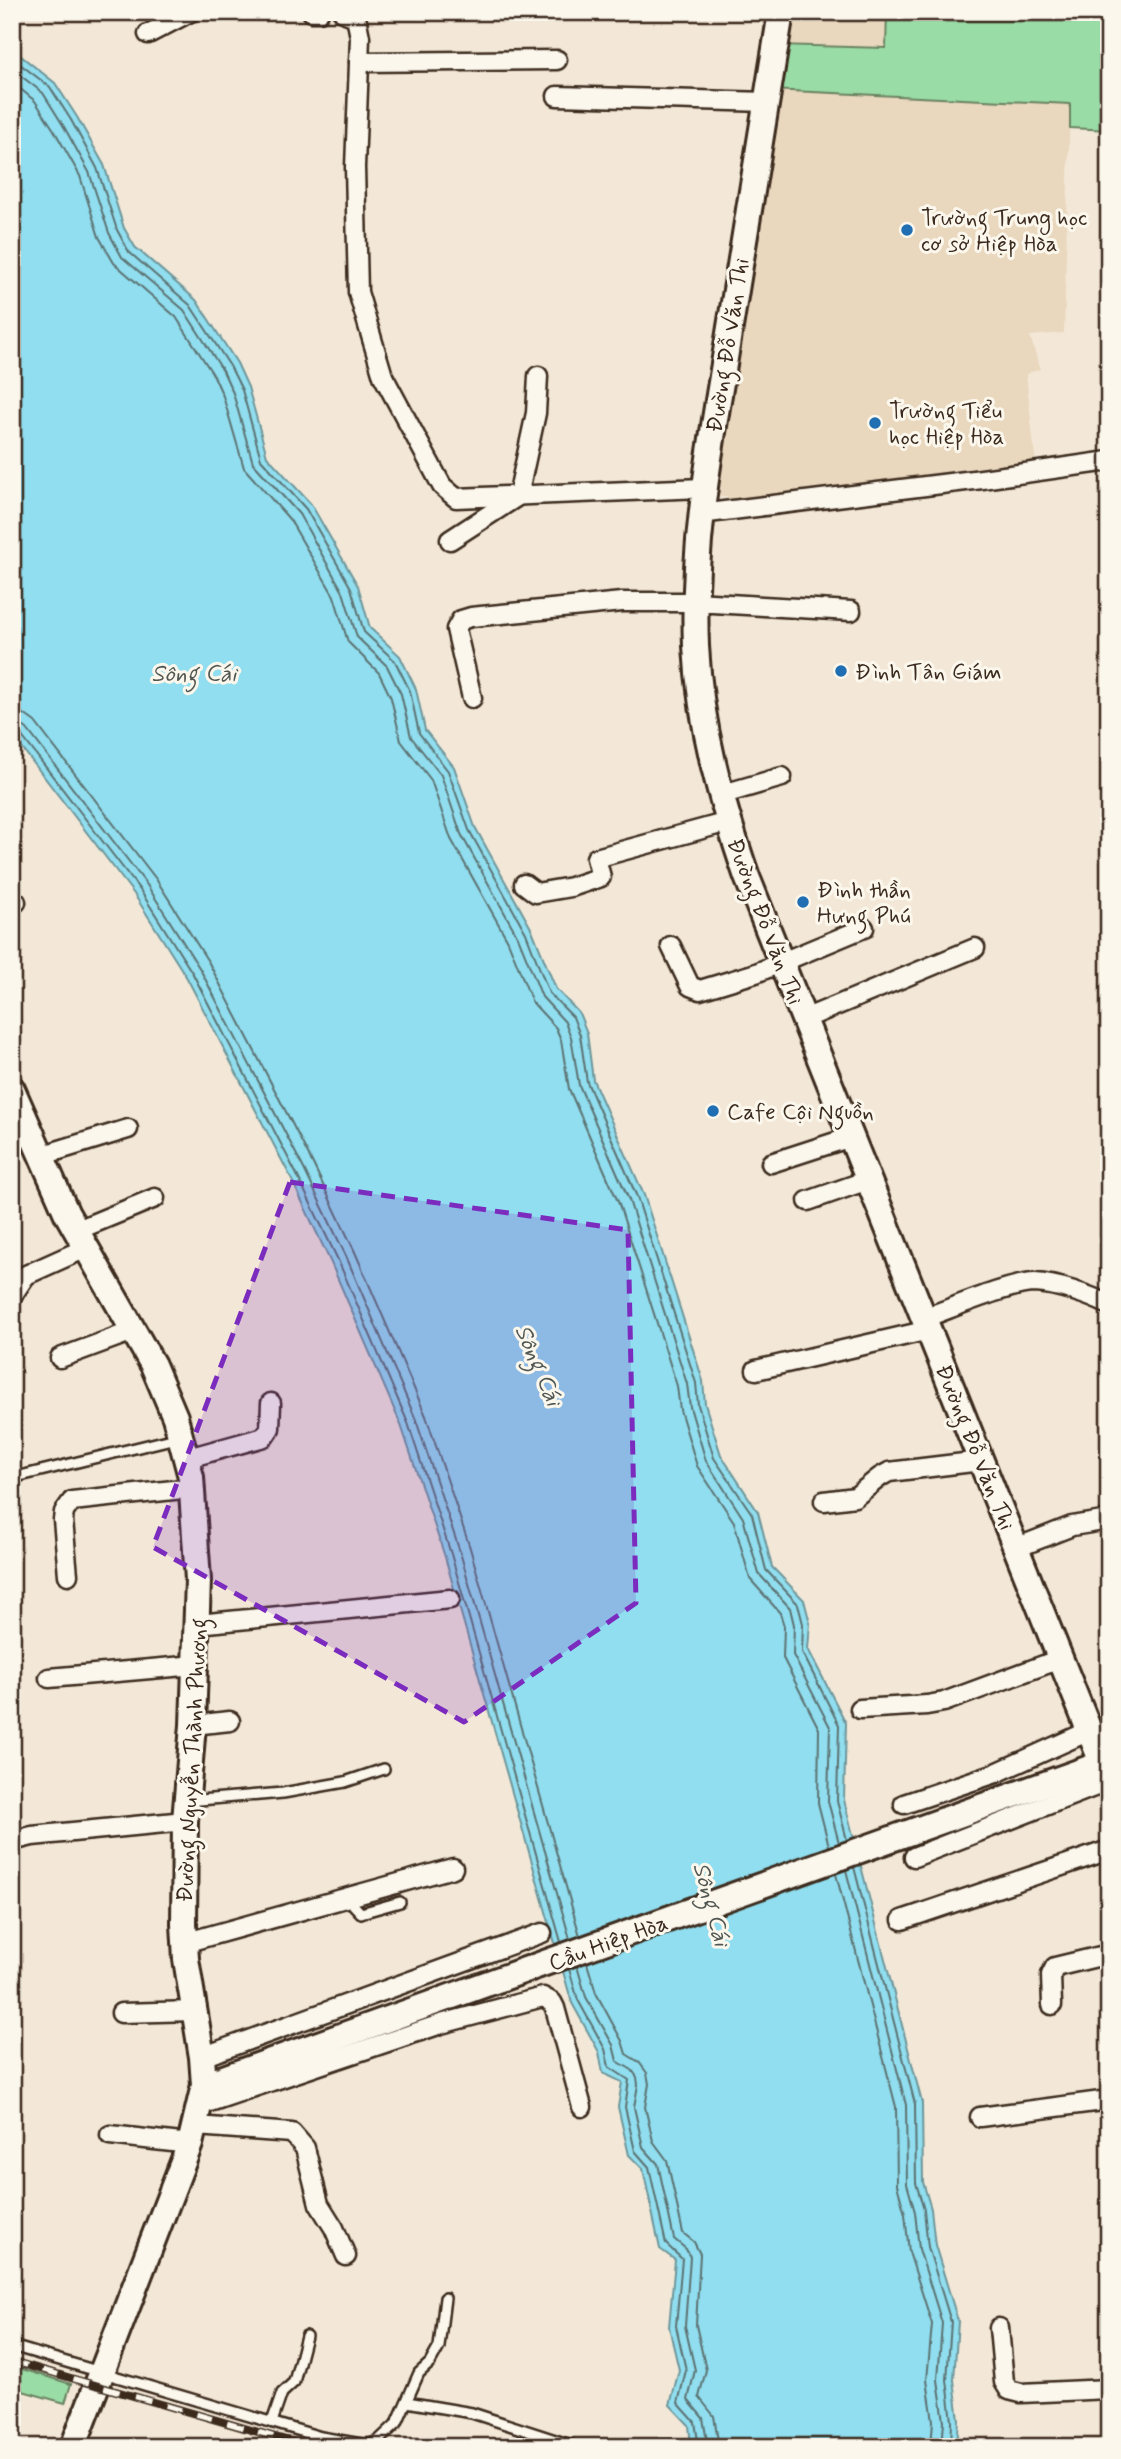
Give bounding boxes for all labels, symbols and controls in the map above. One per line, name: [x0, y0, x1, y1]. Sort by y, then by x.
place label: Trường Trung học cơ sở Hiệp Hòa: [921, 204, 1087, 260]
marker: Trường Trung học cơ sở Hiệp Hòa: [899, 222, 915, 238]
street label: Đường Đỗ Văn Thi: [700, 256, 760, 435]
place label: Trường Tiểu học Hiệp Hòa: [889, 397, 1004, 453]
marker: Trường Tiểu học Hiệp Hòa: [867, 415, 883, 431]
place label: Đình Tân Giám: [855, 658, 1002, 688]
water label: Sông Cái: [151, 659, 239, 693]
marker: Đình Tân Giám: [833, 663, 849, 679]
street label: Đường Đỗ Văn Thi: [717, 834, 810, 1010]
place label: Đình thần Hưng Phú: [817, 876, 911, 934]
marker: Đình thần Hưng Phú: [795, 894, 811, 910]
place label: Cafe Cội Nguồn: [727, 1098, 874, 1130]
marker: Cafe Cội Nguồn: [705, 1103, 721, 1119]
water label: Sông Cái: [504, 1320, 570, 1415]
street label: Đường Đỗ Văn Thi: [925, 1360, 1021, 1536]
street label: Đường Nguyễn Thành Phương: [171, 1617, 217, 1903]
water label: Sông Cái: [682, 1859, 737, 1953]
street label: Cầu Hiệp Hòa: [545, 1908, 672, 1979]

